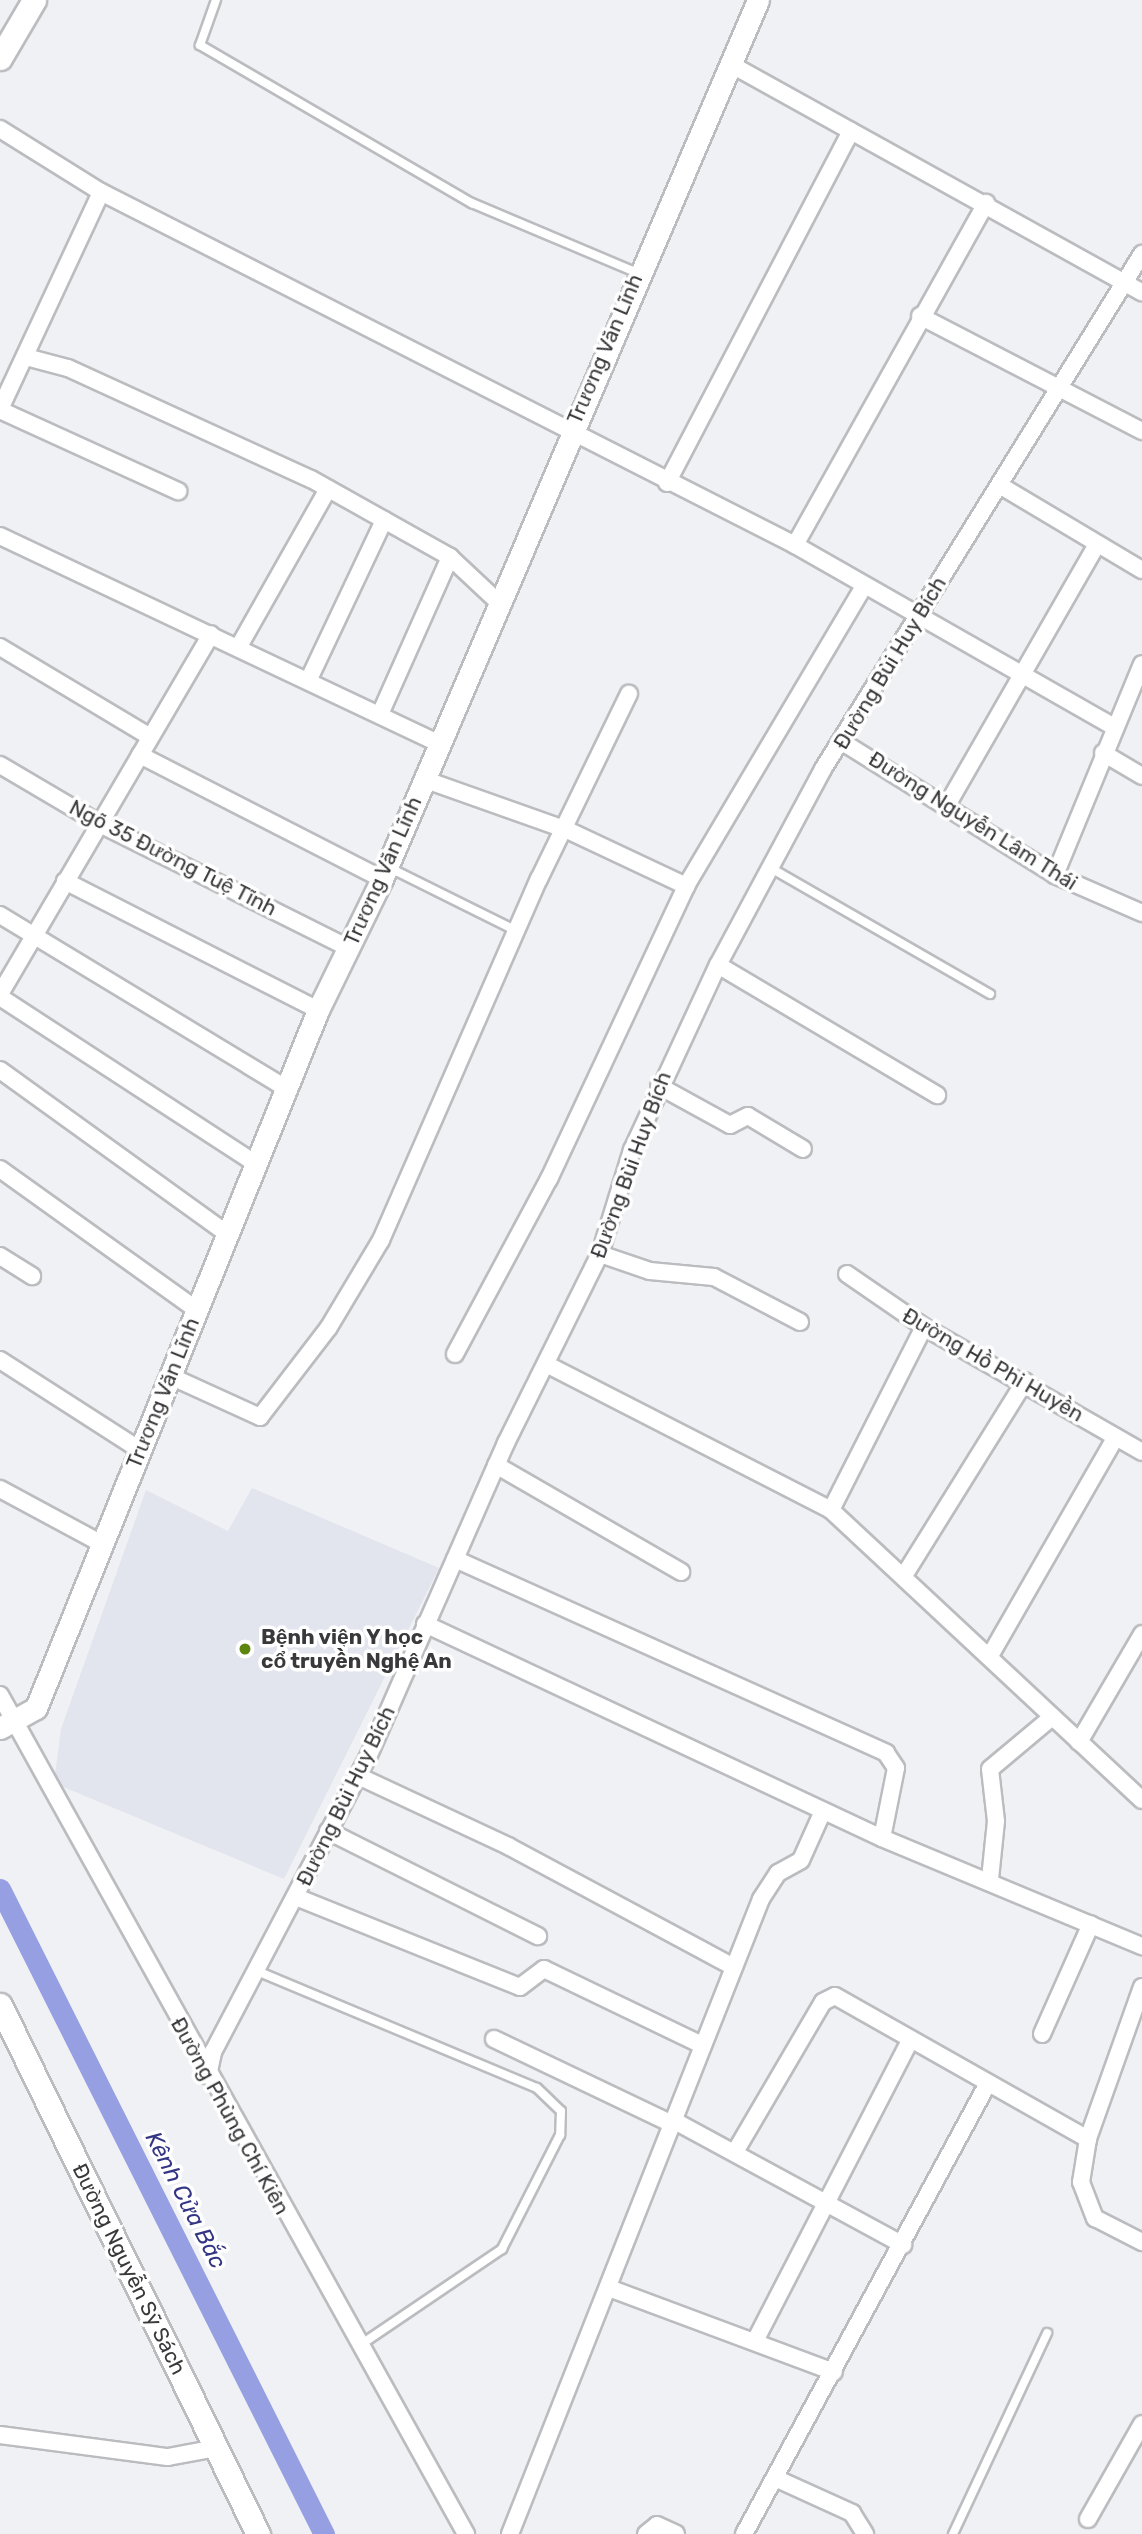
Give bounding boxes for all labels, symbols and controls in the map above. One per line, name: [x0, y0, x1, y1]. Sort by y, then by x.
street label: Trương Văn Lĩnh: [562, 270, 648, 428]
street label: Đường Bùi Huy Bích: [828, 572, 952, 754]
street label: Đường Nguyễn Lâm Thái: [864, 746, 1082, 896]
street label: Trương Văn Lĩnh: [339, 792, 427, 950]
street label: Ngõ 35 Đường Tuệ Tĩnh: [65, 794, 281, 922]
street label: Đường Bùi Huy Bích: [585, 1068, 677, 1262]
street label: Đường Hồ Phi Huyền: [898, 1303, 1088, 1427]
street label: Trương Văn Lĩnh: [121, 1314, 205, 1472]
place label: Bệnh viện Y học cổ truyền Nghệ An: [261, 1624, 453, 1674]
marker: Bệnh viện Y học cổ truyền Nghệ An: [235, 1639, 255, 1659]
street label: Đường Bùi Huy Bích: [291, 1702, 401, 1890]
street label: Đường Phùng Chí Kiên: [165, 2013, 295, 2219]
water label: Kênh Cửa Bắc: [140, 2127, 232, 2273]
street label: Đường Nguyễn Sỹ Sách: [67, 2159, 191, 2379]

